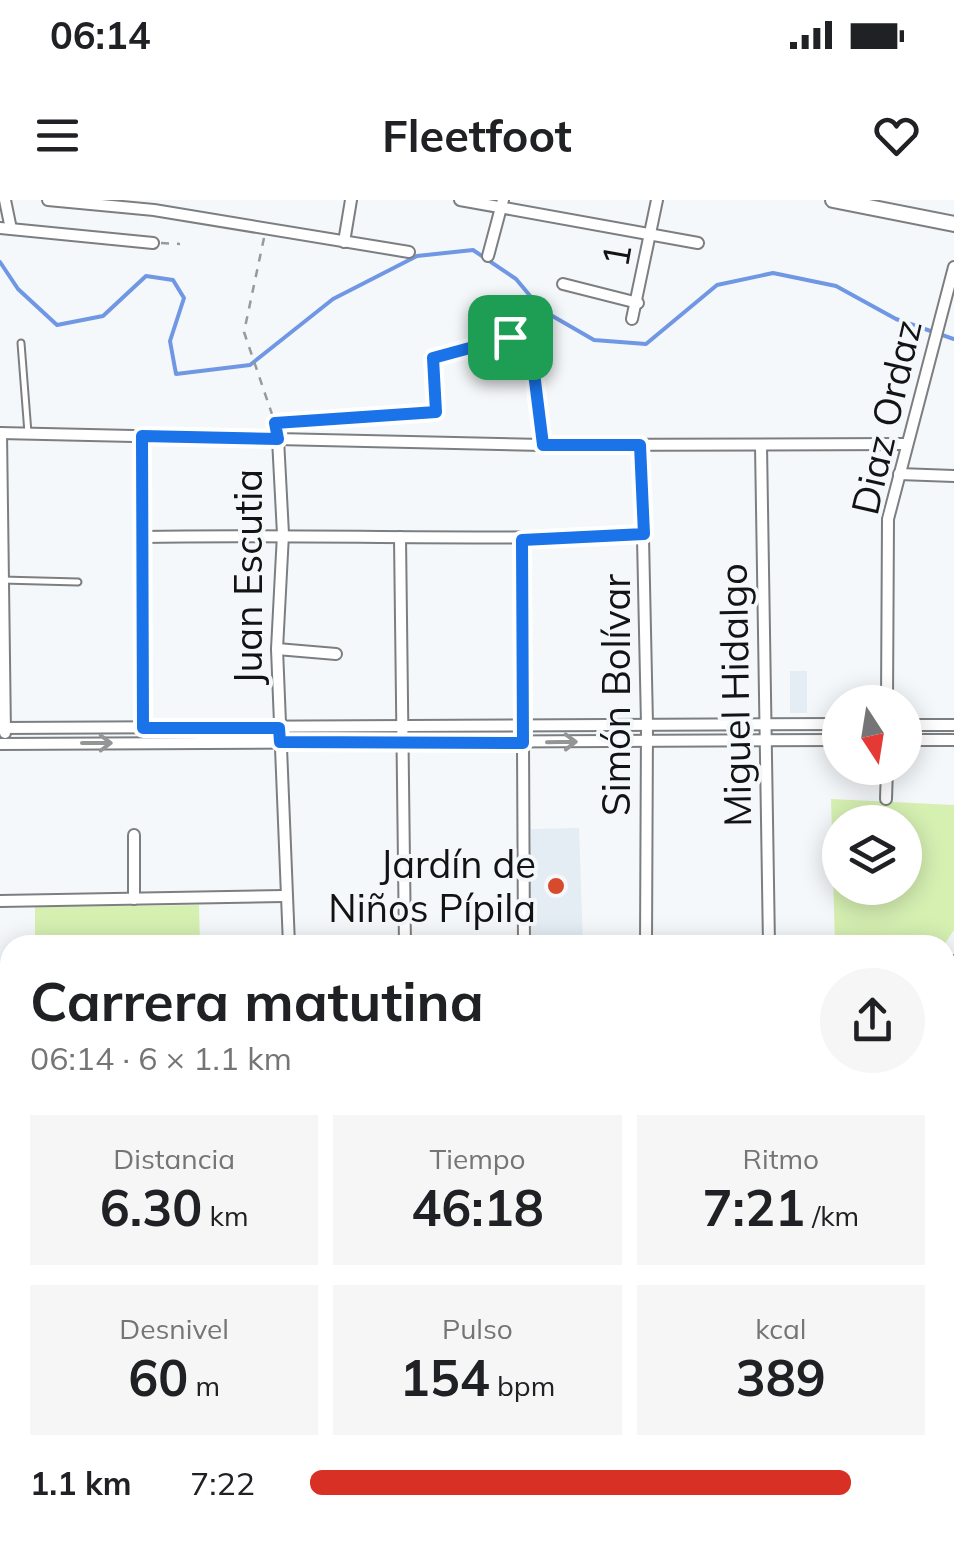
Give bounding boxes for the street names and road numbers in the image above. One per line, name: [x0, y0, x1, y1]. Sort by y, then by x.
street label: 1: [590, 240, 642, 270]
street label: Diaz Ordaz: [840, 315, 932, 519]
street label: Juan Escutia: [224, 469, 272, 685]
street label: Miguel Hidalgo: [709, 563, 761, 827]
street label: Simón Bolívar: [592, 574, 640, 816]

